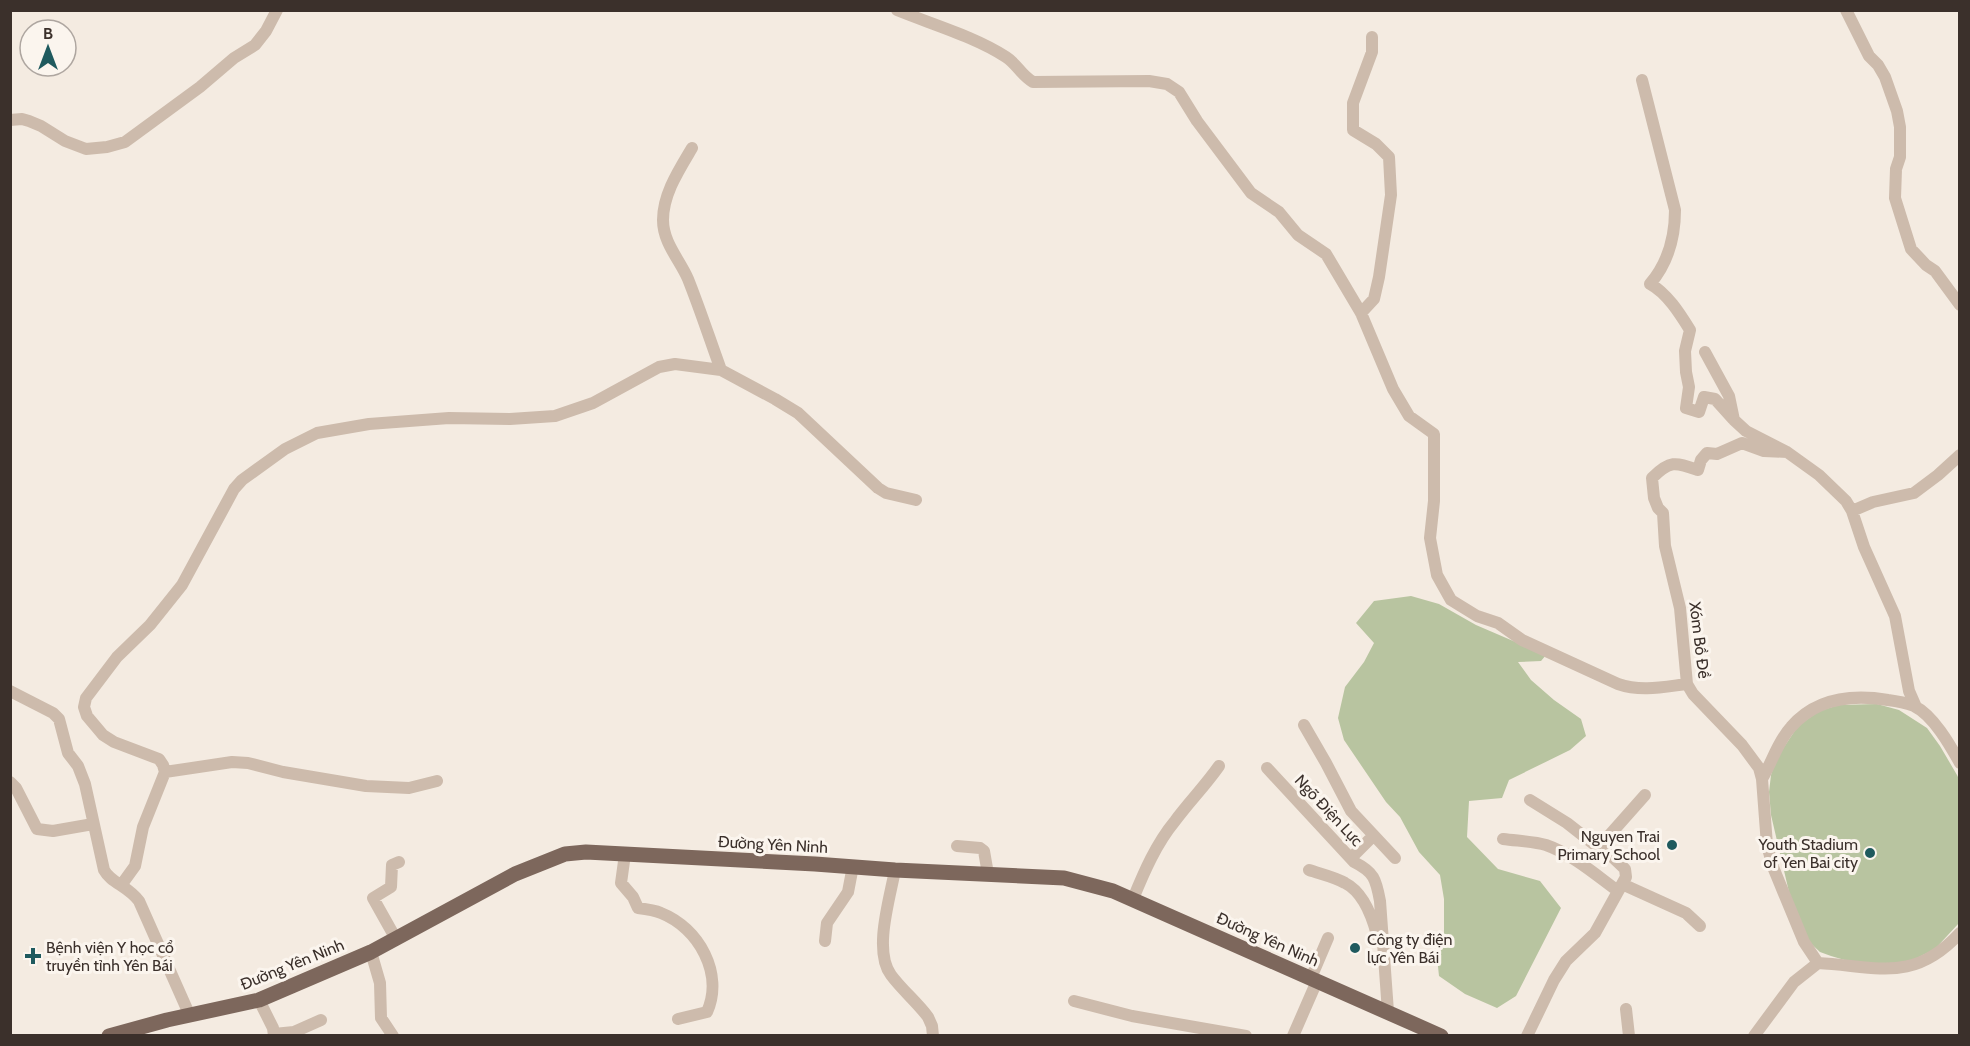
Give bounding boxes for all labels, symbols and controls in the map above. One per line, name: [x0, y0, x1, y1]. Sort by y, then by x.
north arrow: [18, 18, 78, 78]
text: B: [43, 24, 53, 43]
street label: Xóm Bồ Đề: [1685, 601, 1714, 680]
street label: Ngõ Điện Lực: [1291, 771, 1367, 850]
place label: Nguyen Trai Primary School: [1557, 827, 1660, 864]
street label: Đường Yên Ninh: [718, 832, 828, 857]
place label: Youth Stadium of Yen Bai city: [1758, 835, 1858, 872]
marker: Nguyen Trai Primary School: [1665, 838, 1679, 852]
marker: Youth Stadium of Yen Bai city: [1863, 846, 1877, 860]
street label: Đường Yên Ninh: [1214, 908, 1322, 970]
place label: Công ty điện lực Yên Bái: [1367, 930, 1452, 967]
street label: Đường Yên Ninh: [238, 935, 347, 994]
place label: Bệnh viện Y học cổ truyền tỉnh Yên Bái: [46, 938, 174, 975]
marker: Công ty điện lực Yên Bái: [1348, 941, 1362, 955]
marker: Bệnh viện Y học cổ truyền tỉnh Yên Bái: [24, 947, 42, 965]

